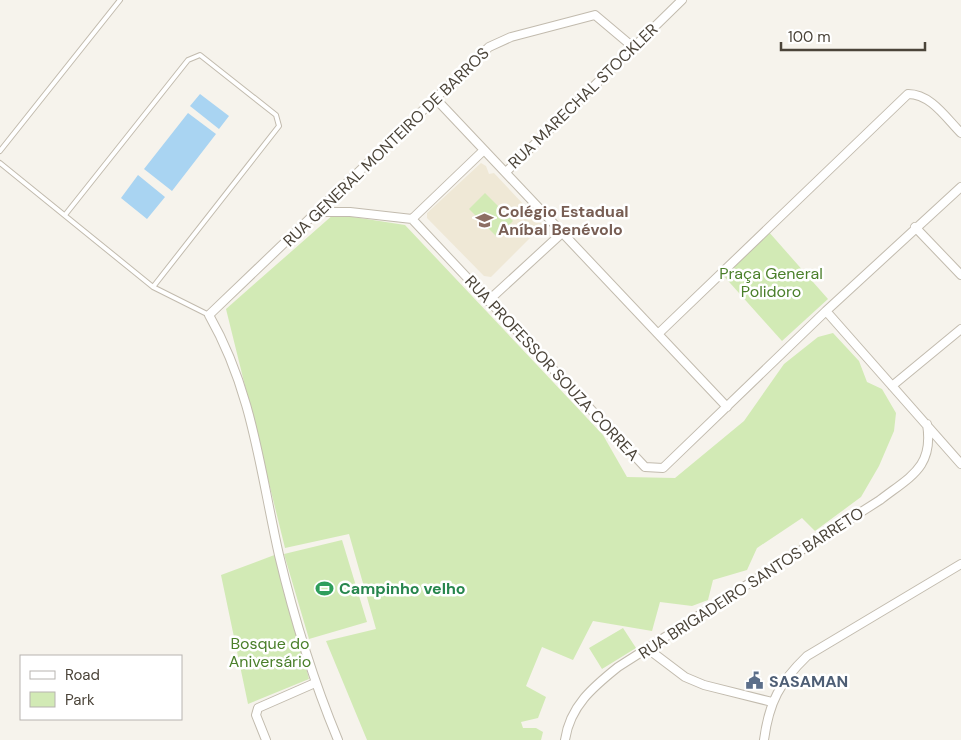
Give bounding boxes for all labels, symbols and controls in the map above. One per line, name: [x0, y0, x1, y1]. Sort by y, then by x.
street label: RUA MARECHAL STOCKLER: [504, 19, 662, 173]
scale bar: [781, 20, 925, 52]
text: 100 m: [788, 27, 831, 47]
street label: RUA GENERAL MONTEIRO DE BARROS: [279, 43, 493, 251]
place label: Colégio Estadual Aníbal Benévolo: [498, 201, 629, 240]
school or university icon: Colégio Estadual Aníbal Benévolo: [474, 210, 494, 230]
park label: Praça General Polidoro: [719, 263, 823, 302]
street label: RUA PROFESSOR SOUZA CORREA: [460, 271, 644, 465]
street label: RUA BRIGADEIRO SANTOS BARRETO: [635, 502, 867, 664]
sports icon: Campinho velho: [315, 578, 335, 598]
place label: Campinho velho: [339, 578, 466, 599]
park label: Bosque do Aniversário: [229, 633, 311, 672]
legend: [20, 655, 182, 720]
text: Road: [65, 665, 100, 685]
public building icon: SASAMAN: [745, 671, 765, 691]
place label: SASAMAN: [769, 671, 848, 692]
text: Park: [65, 690, 95, 710]

